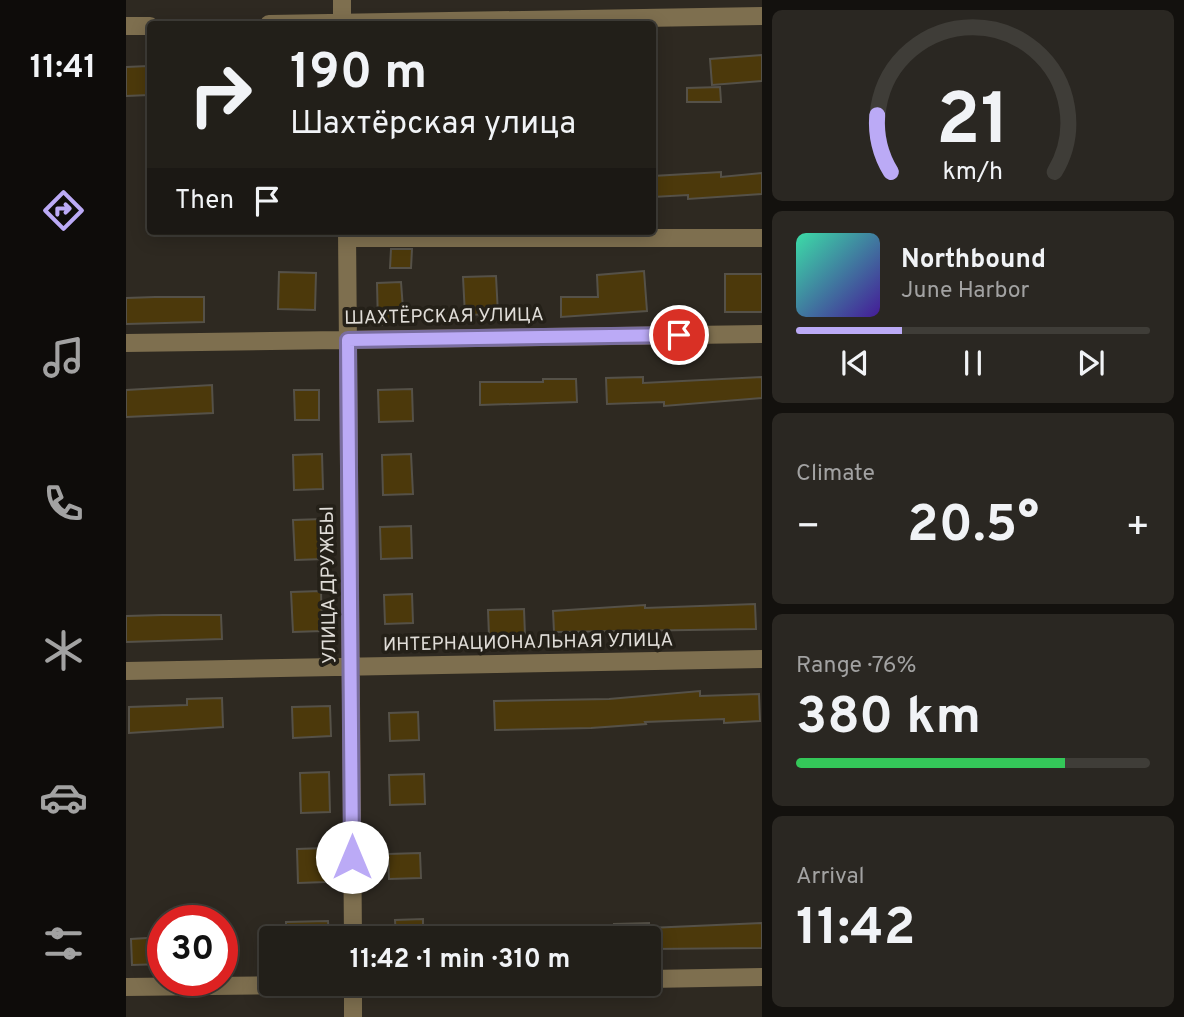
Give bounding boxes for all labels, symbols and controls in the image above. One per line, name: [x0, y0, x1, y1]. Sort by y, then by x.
text: 190 m: [290, 44, 427, 106]
text: 11:41: [30, 49, 96, 89]
icon: right: [175, 49, 266, 140]
text: 21: [936, 78, 1010, 170]
text: Шахтёрская улица: [290, 105, 576, 145]
text: km/h: [943, 157, 1003, 189]
icon: arrive: [248, 182, 286, 220]
text: Then: [175, 185, 234, 218]
icon: directions: [39, 186, 88, 235]
text: Northbound: [901, 244, 1046, 277]
text: June Harbor: [901, 277, 1029, 306]
street label: ШАХТЁРСКАЯ УЛИЦА: [344, 302, 544, 331]
pin: [649, 305, 709, 365]
icon: arrive: [660, 316, 698, 354]
icon: music: [39, 333, 88, 382]
icon: previous: [836, 344, 874, 382]
icon: pause: [954, 344, 992, 382]
icon: next: [1072, 344, 1110, 382]
text: Climate: [796, 460, 875, 489]
icon: phone: [39, 479, 88, 528]
text: 20.5°: [907, 494, 1039, 560]
text: −: [796, 504, 821, 553]
text: +: [1125, 504, 1150, 553]
street label: УЛИЦА ДРУЖБЫ: [316, 506, 342, 664]
icon: climate: [39, 626, 88, 675]
street label: ИНТЕРНАЦИОНАЛЬНАЯ УЛИЦА: [383, 628, 673, 658]
text: Range · 76%: [796, 652, 916, 681]
text: 380 km: [796, 686, 981, 752]
icon: car: [39, 773, 88, 822]
position arrow: [315, 820, 389, 894]
text: Arrival: [796, 863, 865, 892]
text: 11:42: [796, 897, 915, 963]
speed limit sign: 30: [147, 905, 238, 996]
icon: filters: [39, 919, 88, 968]
text: 11:42 · 1 min · 310 m: [350, 944, 570, 977]

